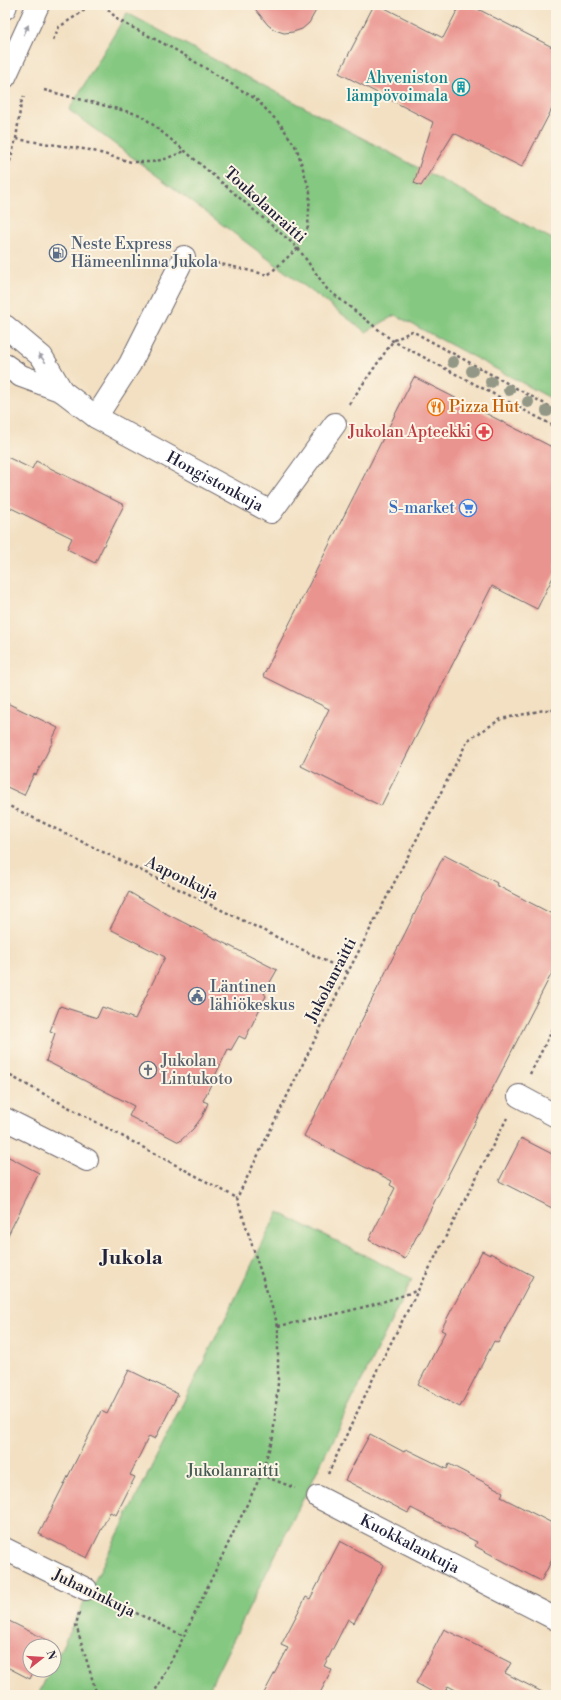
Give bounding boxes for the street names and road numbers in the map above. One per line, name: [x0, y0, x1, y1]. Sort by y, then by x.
street label: Toukolanraitti: [220, 163, 310, 247]
street label: Hongistonkuja: [163, 447, 268, 516]
street label: Aaponkuja: [141, 851, 222, 905]
street label: Jukolanraitti: [301, 934, 361, 1026]
street label: Kuokkalankuja: [357, 1510, 464, 1578]
street label: Juhaninkuja: [49, 1564, 139, 1622]

